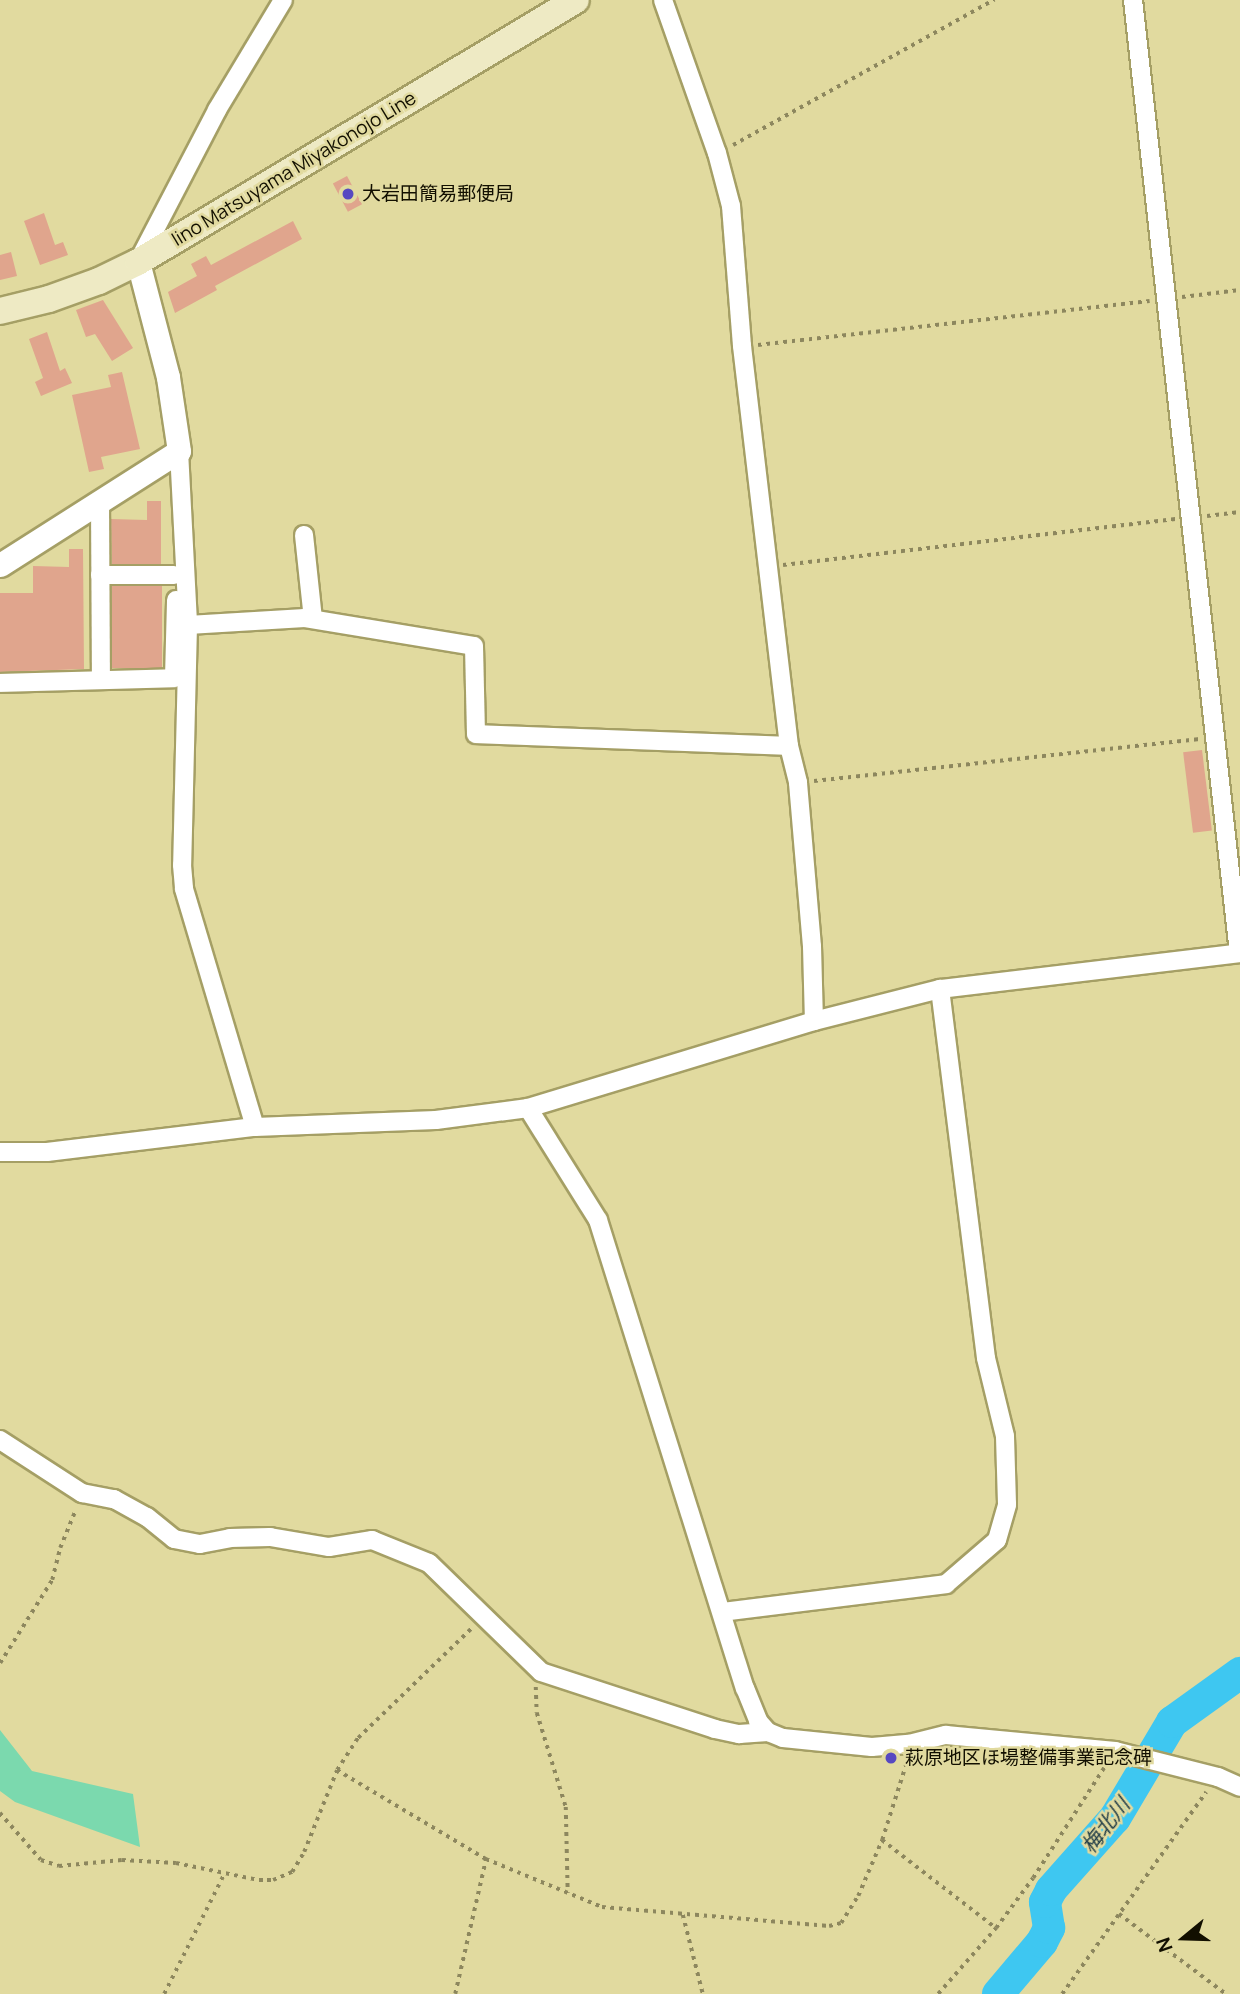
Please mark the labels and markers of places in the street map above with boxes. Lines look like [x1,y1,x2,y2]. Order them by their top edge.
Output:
place label: 大岩田簡易郵便局 [362,183,514,205]
marker: 大岩田簡易郵便局 [340,186,356,202]
place label: 萩原地区ほ場整備事業記念碑 [905,1747,1152,1769]
marker: 萩原地区ほ場整備事業記念碑 [883,1750,899,1766]

